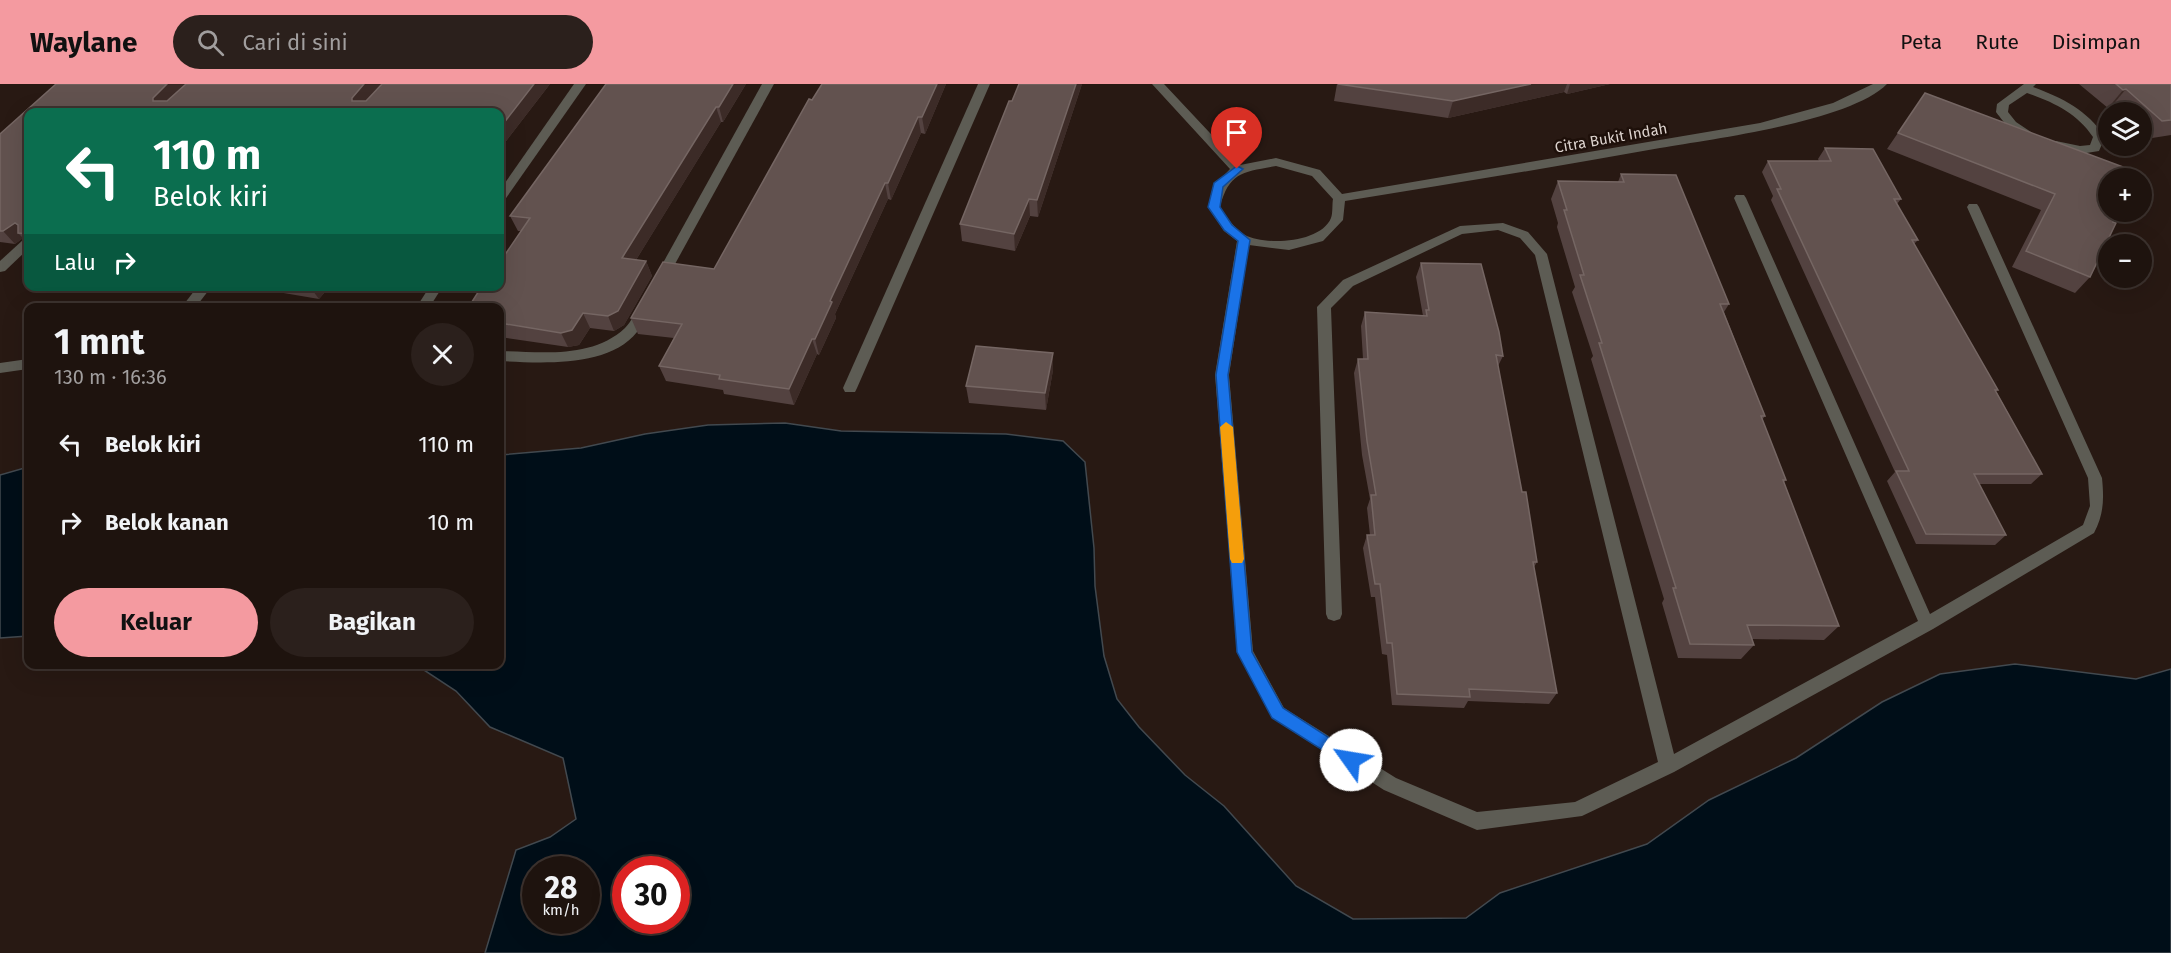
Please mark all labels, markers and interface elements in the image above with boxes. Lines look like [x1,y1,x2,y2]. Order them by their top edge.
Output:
search box [173,15,593,69]
text: Waylane [30,26,137,59]
icon: search [194,26,227,59]
text: Cari di sini [242,29,348,56]
text: Peta [1900,29,1942,55]
text: Rute [1975,29,2019,55]
text: Disimpan [2052,29,2141,55]
map controls [2098,102,2152,288]
button: layers [2098,102,2152,156]
pin [1211,107,1262,169]
icon: arrive [1220,116,1253,149]
street label: Citra Bukit Indah [1553,119,1669,157]
text: 110 m [153,130,261,180]
icon: left [54,132,132,210]
button: + [2098,168,2152,222]
text: Belok kiri [153,181,268,213]
button: − [2098,234,2152,288]
icon: right [108,246,141,279]
text: Lalu [54,249,96,276]
text: 1 mnt [54,320,144,364]
button: close [411,323,474,386]
text: 130 m · 16:36 [54,365,167,389]
icon: left [54,428,87,461]
text: Belok kiri [105,431,201,458]
text: 110 m [418,431,474,458]
icon: right [54,506,87,539]
text: Belok kanan [105,509,229,536]
text: 10 m [428,509,474,536]
button: Keluar [54,588,258,657]
button: Bagikan [270,588,474,657]
position arrow [1319,728,1383,792]
speed limit sign: 30 [612,856,690,934]
text: 28 [545,870,577,906]
text: km/h [542,901,580,919]

